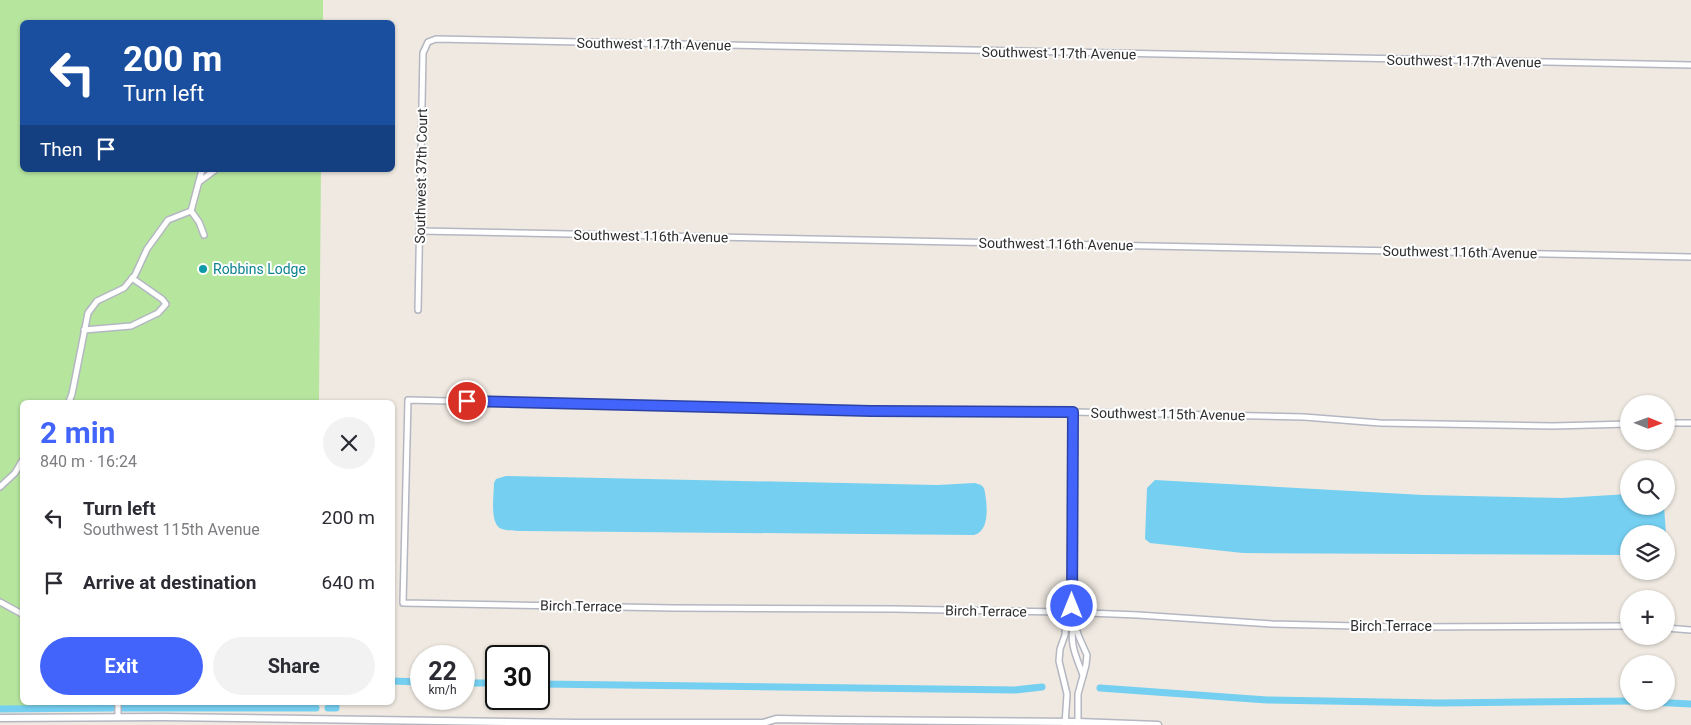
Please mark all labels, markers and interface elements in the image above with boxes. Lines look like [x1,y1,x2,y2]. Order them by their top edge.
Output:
street label: Southwest 117th Avenue [577,35,731,53]
text: 200 m [123,39,222,80]
icon: left [40,40,105,105]
street label: Southwest 117th Avenue [982,44,1136,62]
street label: Southwest 117th Avenue [1387,52,1541,70]
text: Turn left [123,81,204,106]
street label: Southwest 37th Court [412,108,430,244]
icon: arrive [92,135,120,163]
text: Then [40,138,82,161]
street label: Southwest 116th Avenue [574,227,728,245]
street label: Southwest 116th Avenue [979,235,1133,253]
street label: Southwest 116th Avenue [1383,243,1537,261]
place label: Robbins Lodge [213,261,306,277]
marker: Robbins Lodge [197,263,209,275]
pin [446,380,488,422]
icon: arrive [453,387,481,415]
north arrow [1620,395,1675,450]
map controls [1620,395,1675,710]
street label: Southwest 115th Avenue [1091,405,1245,423]
text: 2 min [40,415,115,450]
button: close [323,417,375,469]
text: 840 m · 16:24 [40,452,137,471]
button: search [1620,460,1675,515]
text: Turn left [83,497,156,520]
icon: left [40,504,68,532]
text: 200 m [322,506,375,529]
text: Southwest 115th Avenue [83,520,260,539]
button: layers [1620,525,1675,580]
icon: arrive [40,569,68,597]
text: Arrive at destination [83,571,256,594]
text: 640 m [322,571,375,594]
position arrow [1045,579,1097,631]
button: + [1620,590,1675,645]
street label: Birch Terrace [540,597,622,615]
street label: Birch Terrace [945,602,1027,620]
street label: Birch Terrace [1350,618,1432,634]
button: Exit [40,637,203,695]
button: Share [213,637,375,695]
speed limit sign: 30 [485,645,550,710]
button: − [1620,655,1675,710]
text: 22 [428,657,457,686]
text: km/h [428,683,457,697]

